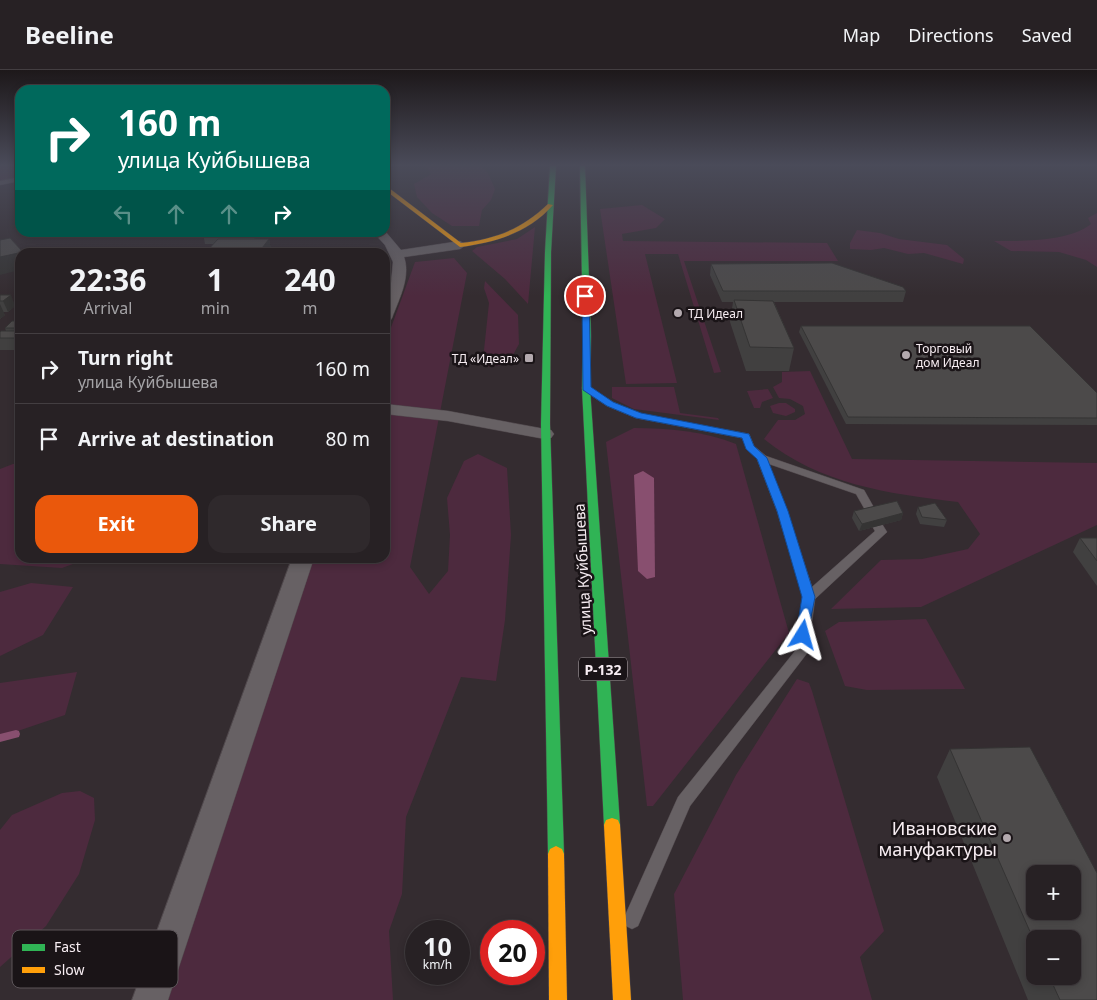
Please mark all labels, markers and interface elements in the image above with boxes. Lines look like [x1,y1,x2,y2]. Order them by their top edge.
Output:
text: Beeline [25,18,114,51]
text: Map [843,23,880,47]
text: Directions [908,23,994,47]
text: Saved [1022,23,1072,47]
text: 160 m [118,99,221,146]
icon: right [35,105,100,170]
text: улица Куйбышева [118,144,311,174]
icon: left [109,200,137,228]
icon: ahead [162,200,190,228]
icon: ahead [215,200,243,228]
icon: right [268,200,296,228]
text: 22:36 [69,259,146,300]
text: 1 [207,259,224,300]
text: 240 [284,259,336,300]
pin [564,275,606,317]
icon: arrive [571,282,599,310]
text: Arrival [83,297,132,319]
text: min [201,297,230,319]
text: m [302,297,317,319]
place label: ТД Идеал [688,305,743,322]
marker: ТД Идеал [672,307,684,319]
place label: Торговый дом Идеал [916,340,979,371]
text: Turn right [78,345,173,371]
marker: Торговый дом Идеал [900,349,912,361]
place label: ТД «Идеал» [452,350,519,367]
marker: ТД «Идеал» [523,352,535,364]
icon: right [35,355,63,383]
text: 160 m [315,356,370,382]
text: улица Куйбышева [78,371,218,393]
icon: arrive [35,425,63,453]
text: Arrive at destination [78,426,274,452]
text: 80 m [326,426,370,452]
button: Exit [35,495,198,553]
button: Share [208,495,370,553]
street label: улица Куйбышева [569,503,595,635]
position arrow [776,608,828,660]
road number: Р-132 [579,658,627,680]
place label: Ивановские мануфактуры [879,816,997,861]
marker: Ивановские мануфактуры [1001,832,1013,844]
map controls [1026,865,1081,985]
button: + [1026,865,1081,920]
speed limit sign: 20 [480,920,545,985]
text: 10 [423,929,452,963]
legend [12,930,178,988]
button: − [1026,930,1081,985]
text: Fast [54,937,81,956]
text: km/h [423,956,452,973]
text: Slow [54,960,85,979]

